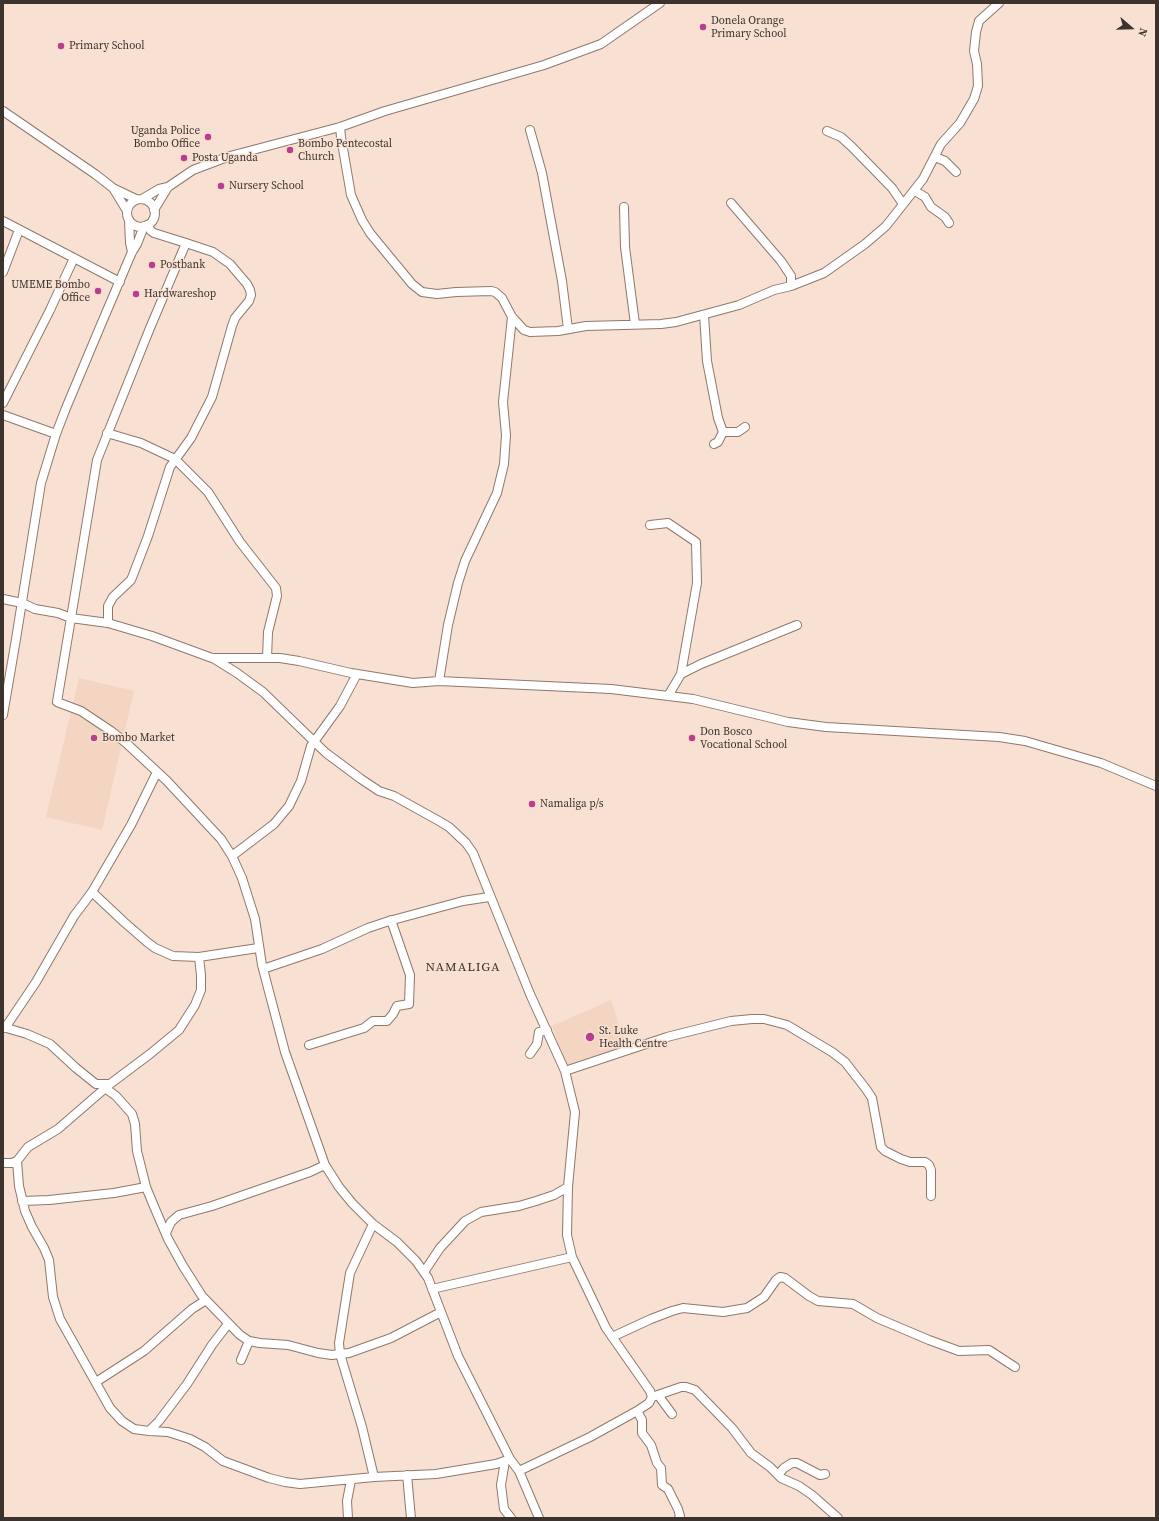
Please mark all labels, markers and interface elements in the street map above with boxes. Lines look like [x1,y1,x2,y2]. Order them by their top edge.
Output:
north arrow [1111,8,1151,48]
place label: Donela Orange Primary School [711,14,786,40]
marker: Donela Orange Primary School [698,22,708,32]
text: N [1134,26,1151,39]
place label: Primary School [69,39,144,53]
marker: Primary School [56,41,66,51]
place label: Uganda Police Bombo Office [131,124,200,150]
marker: Uganda Police Bombo Office [203,132,213,142]
place label: Bombo Pentecostal Church [298,137,392,163]
marker: Bombo Pentecostal Church [285,145,295,155]
place label: Posta Uganda [192,151,258,165]
marker: Posta Uganda [179,153,189,163]
place label: Nursery School [229,179,304,193]
marker: Nursery School [216,181,226,191]
place label: Postbank [160,258,205,272]
marker: Postbank [147,260,157,270]
place label: UMEME Bombo Office [11,278,90,304]
marker: UMEME Bombo Office [93,286,103,296]
place label: Hardwareshop [144,287,216,301]
marker: Hardwareshop [131,289,141,299]
place label: Don Bosco Vocational School [700,725,787,751]
place label: Bombo Market [102,731,175,745]
marker: Bombo Market [89,733,99,743]
marker: Don Bosco Vocational School [687,733,697,743]
place label: Namaliga p/s [540,797,604,811]
marker: Namaliga p/s [527,799,537,809]
district label: NAMALIGA [425,960,501,976]
place label: St. Luke Health Centre [599,1024,667,1050]
marker: St. Luke Health Centre [584,1031,596,1043]

